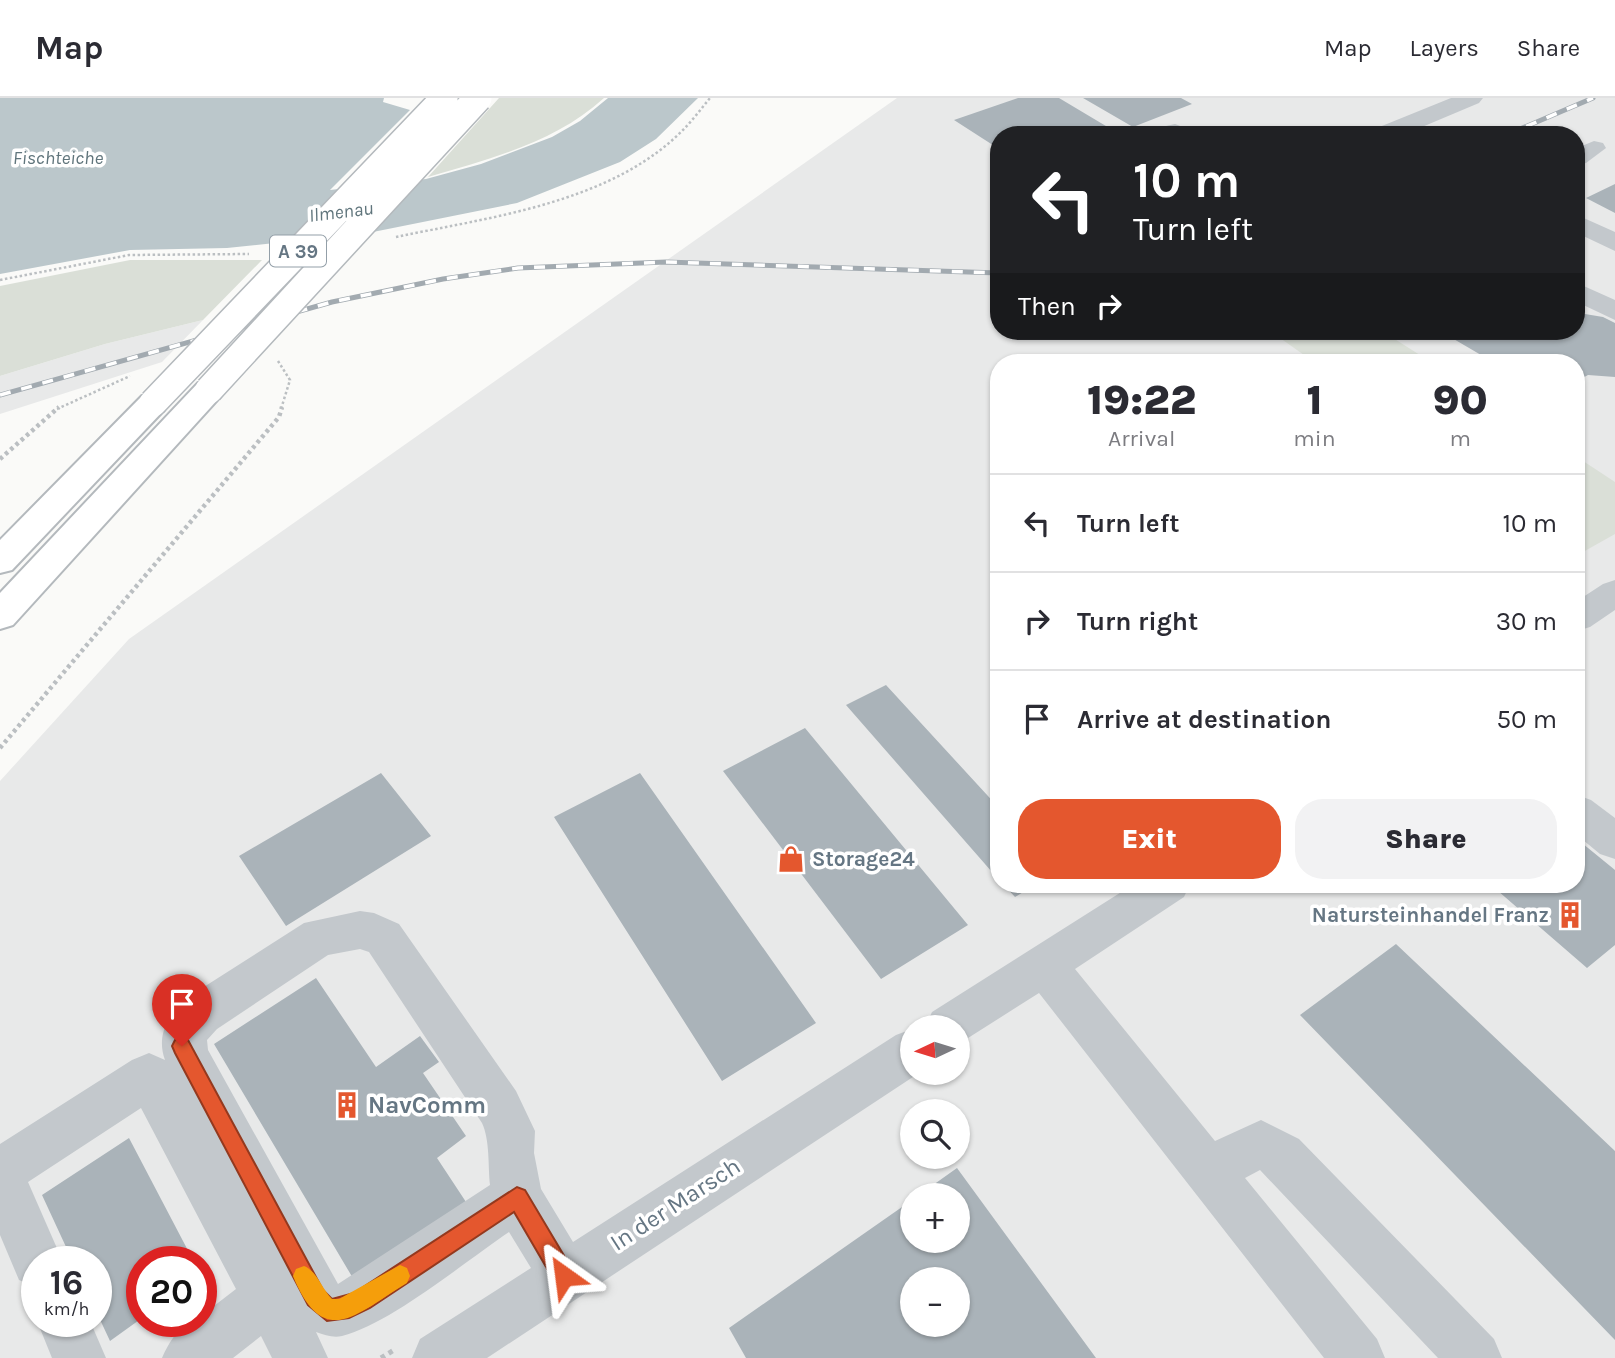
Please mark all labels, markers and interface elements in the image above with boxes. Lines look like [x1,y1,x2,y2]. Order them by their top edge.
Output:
text: Map [35,29,103,67]
text: Map [1324,34,1372,62]
text: Layers [1410,34,1479,62]
text: Share [1517,34,1580,62]
water label: Fischteiche [13,147,103,169]
text: 10 m [1133,152,1240,209]
icon: left [1018,154,1109,245]
water label: Ilmenau [308,197,375,227]
text: Turn left [1133,211,1253,248]
road number: A 39 [270,236,326,266]
icon: right [1090,287,1128,325]
text: Then [1018,291,1076,322]
text: 19:22 [1087,375,1196,425]
text: 1 [1306,375,1323,425]
text: 90 [1433,375,1488,425]
text: Arrival [1108,425,1175,452]
text: min [1293,425,1336,452]
text: m [1450,425,1471,452]
icon: left [1018,504,1056,542]
text: Turn left [1077,508,1179,539]
text: 10 m [1502,508,1557,539]
icon: right [1018,602,1056,640]
text: Turn right [1077,606,1198,637]
text: 30 m [1496,606,1557,637]
icon: arrive [1018,700,1056,738]
text: Arrive at destination [1077,704,1331,735]
text: 50 m [1496,704,1557,735]
button: Exit [1018,799,1281,879]
button: Share [1295,799,1557,879]
shop icon: Storage24 [776,844,806,874]
place label: Storage24 [812,847,915,871]
building icon: Natursteinhandel Franz [1555,900,1585,930]
place label: Natursteinhandel Franz [1312,903,1549,927]
pin [152,974,212,1046]
icon: arrive [163,985,201,1023]
north arrow [900,1015,970,1085]
map controls [900,1015,970,1337]
building icon: NavComm [332,1090,362,1120]
place label: NavComm [368,1091,486,1119]
button: search [900,1099,970,1169]
street label: In der Marsch [605,1152,745,1256]
button: + [900,1183,970,1253]
position arrow [527,1239,601,1313]
speed limit sign: 20 [126,1246,217,1337]
text: 16 [50,1262,83,1303]
button: − [900,1267,970,1337]
text: km/h [44,1298,89,1320]

